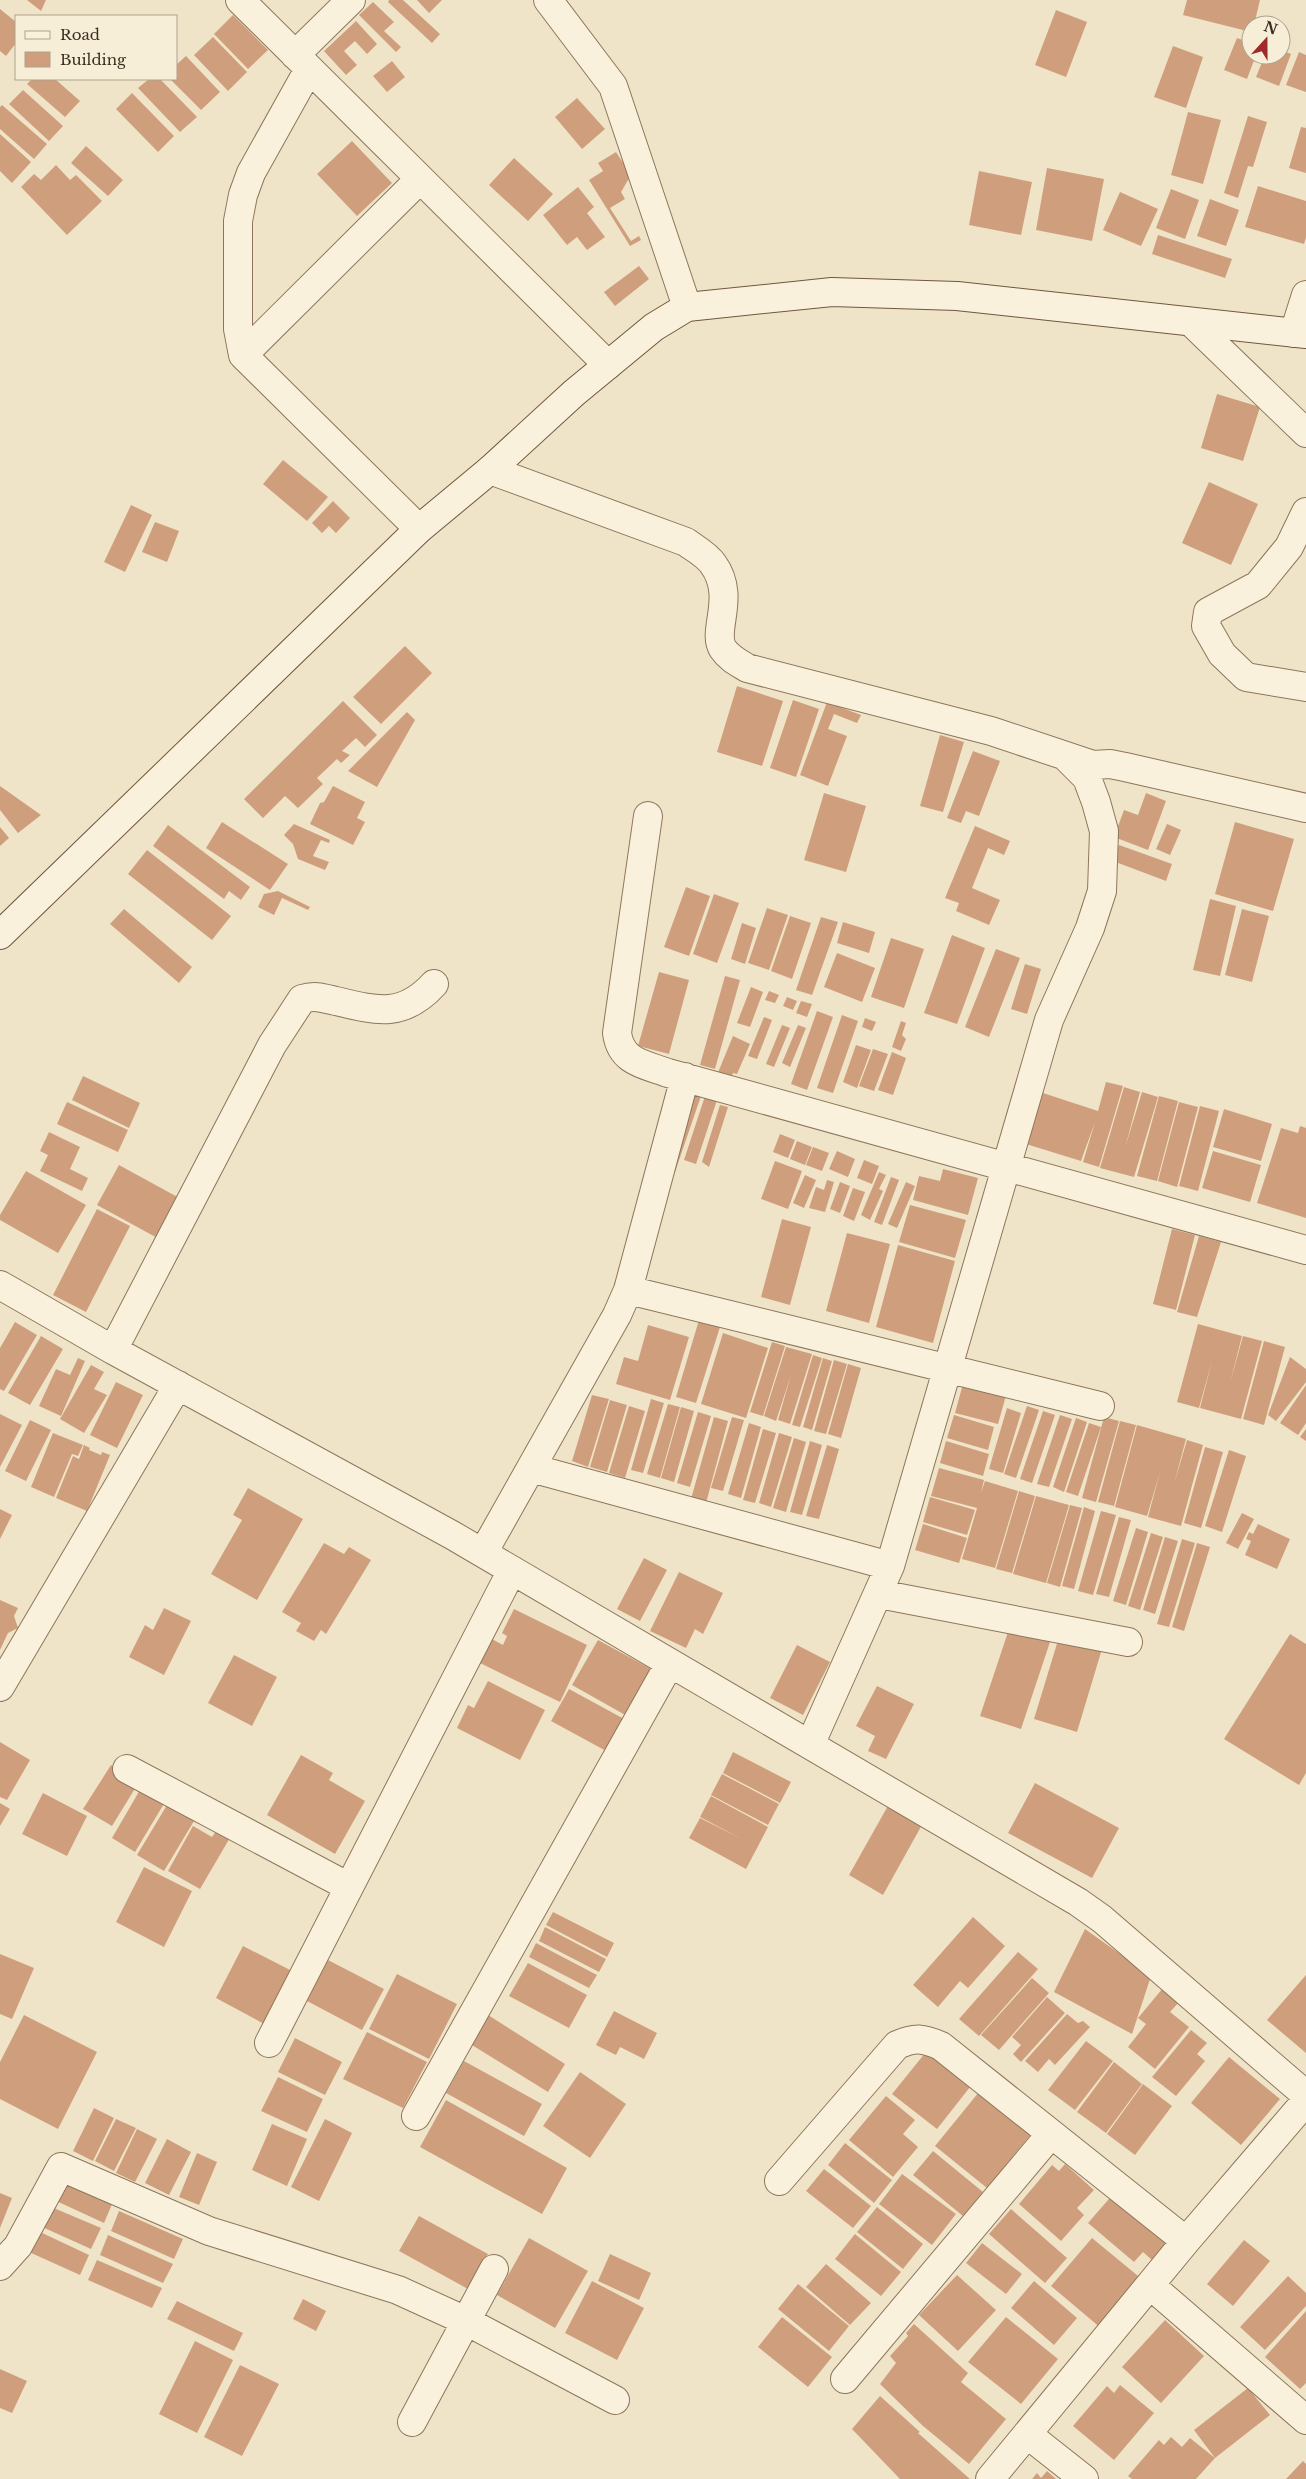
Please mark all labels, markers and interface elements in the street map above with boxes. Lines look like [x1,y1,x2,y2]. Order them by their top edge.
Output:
legend [15,15,178,80]
north arrow [1241,15,1291,65]
text: N [1261,17,1280,39]
text: Road [60,25,100,44]
text: Building [60,50,127,69]

